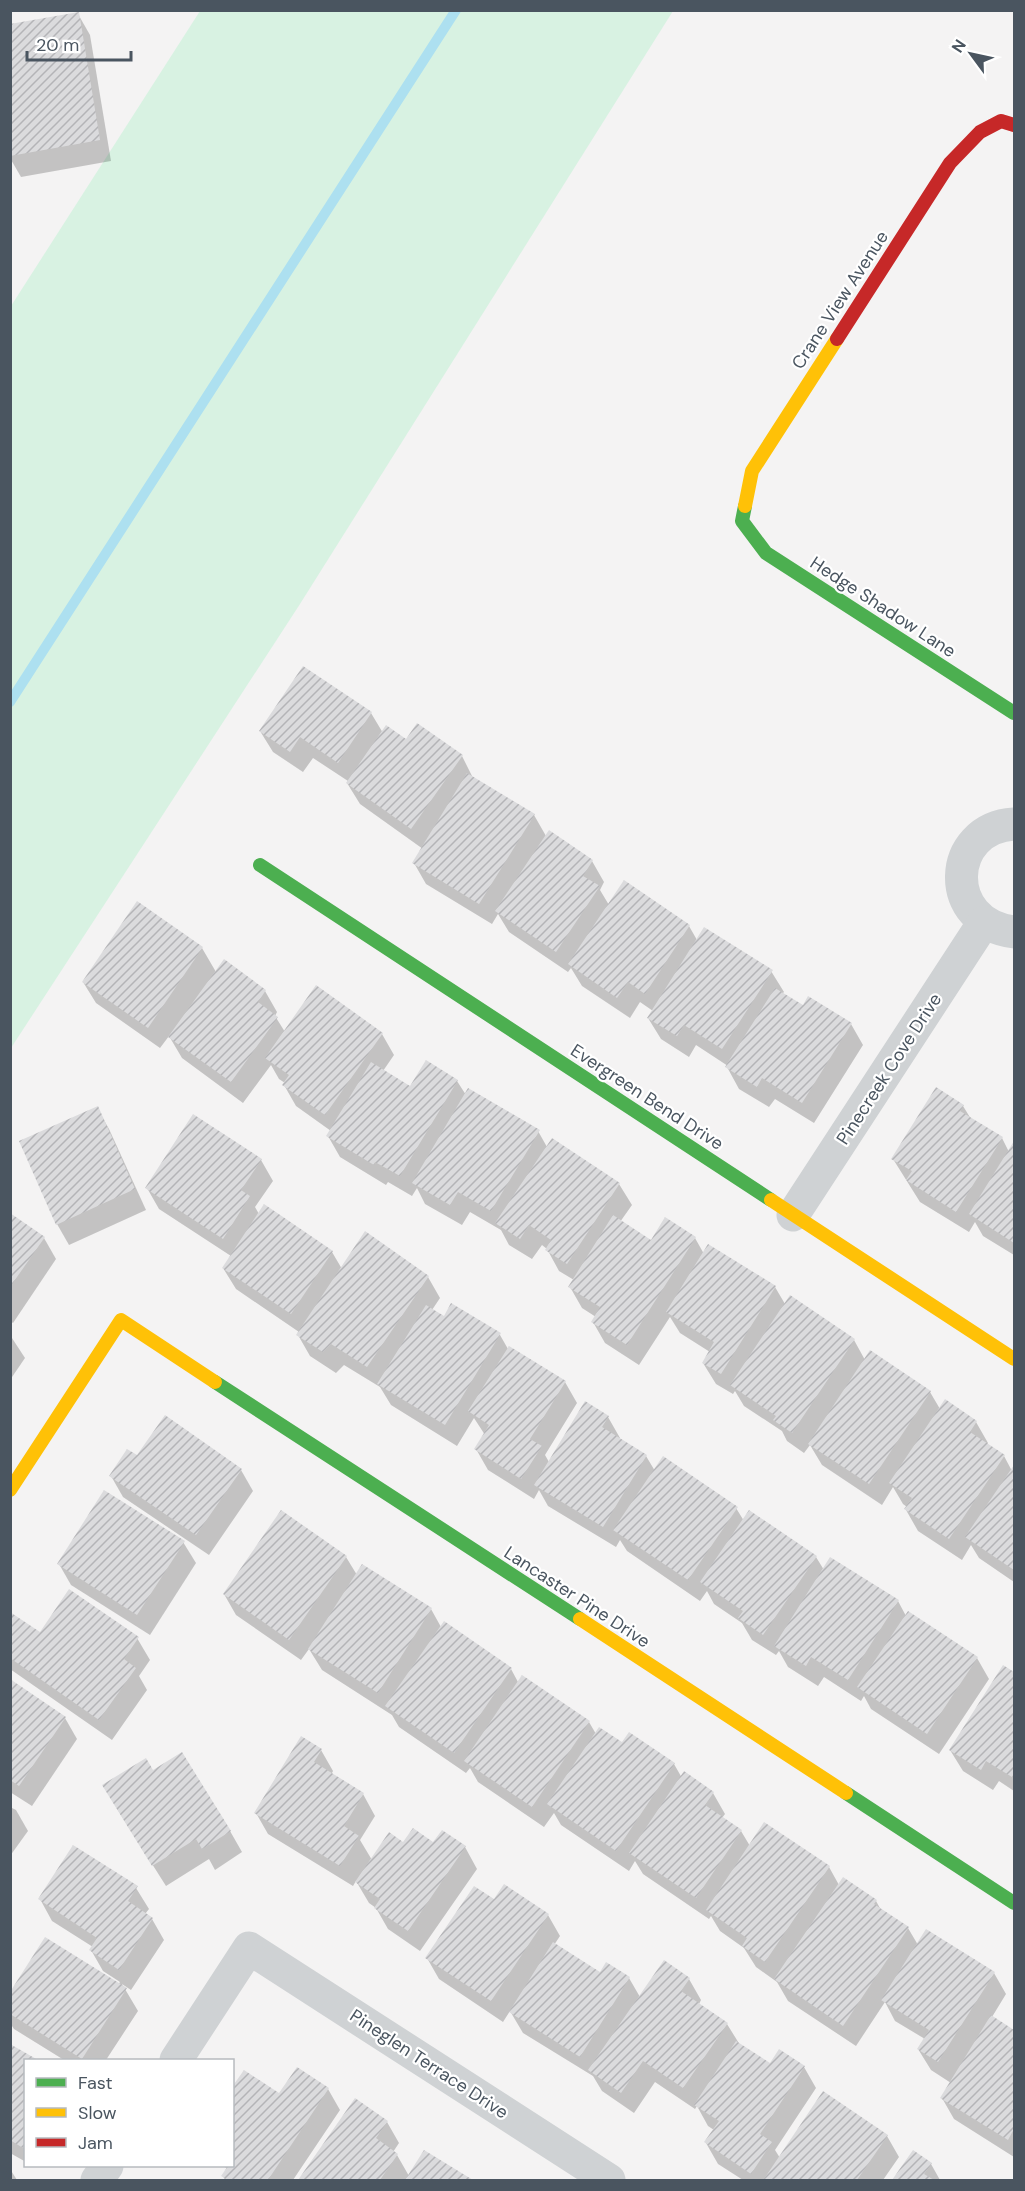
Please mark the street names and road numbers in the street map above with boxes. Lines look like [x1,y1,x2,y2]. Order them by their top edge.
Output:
street label: Crane View Avenue [786,226,894,374]
street label: Hedge Shadow Lane [806,551,960,663]
street label: Pinecreek Cove Drive [831,989,947,1149]
street label: Evergreen Bend Drive [566,1038,728,1156]
street label: Lancaster Pine Drive [499,1541,655,1653]
street label: Pineglen Terrace Drive [345,2004,513,2124]

